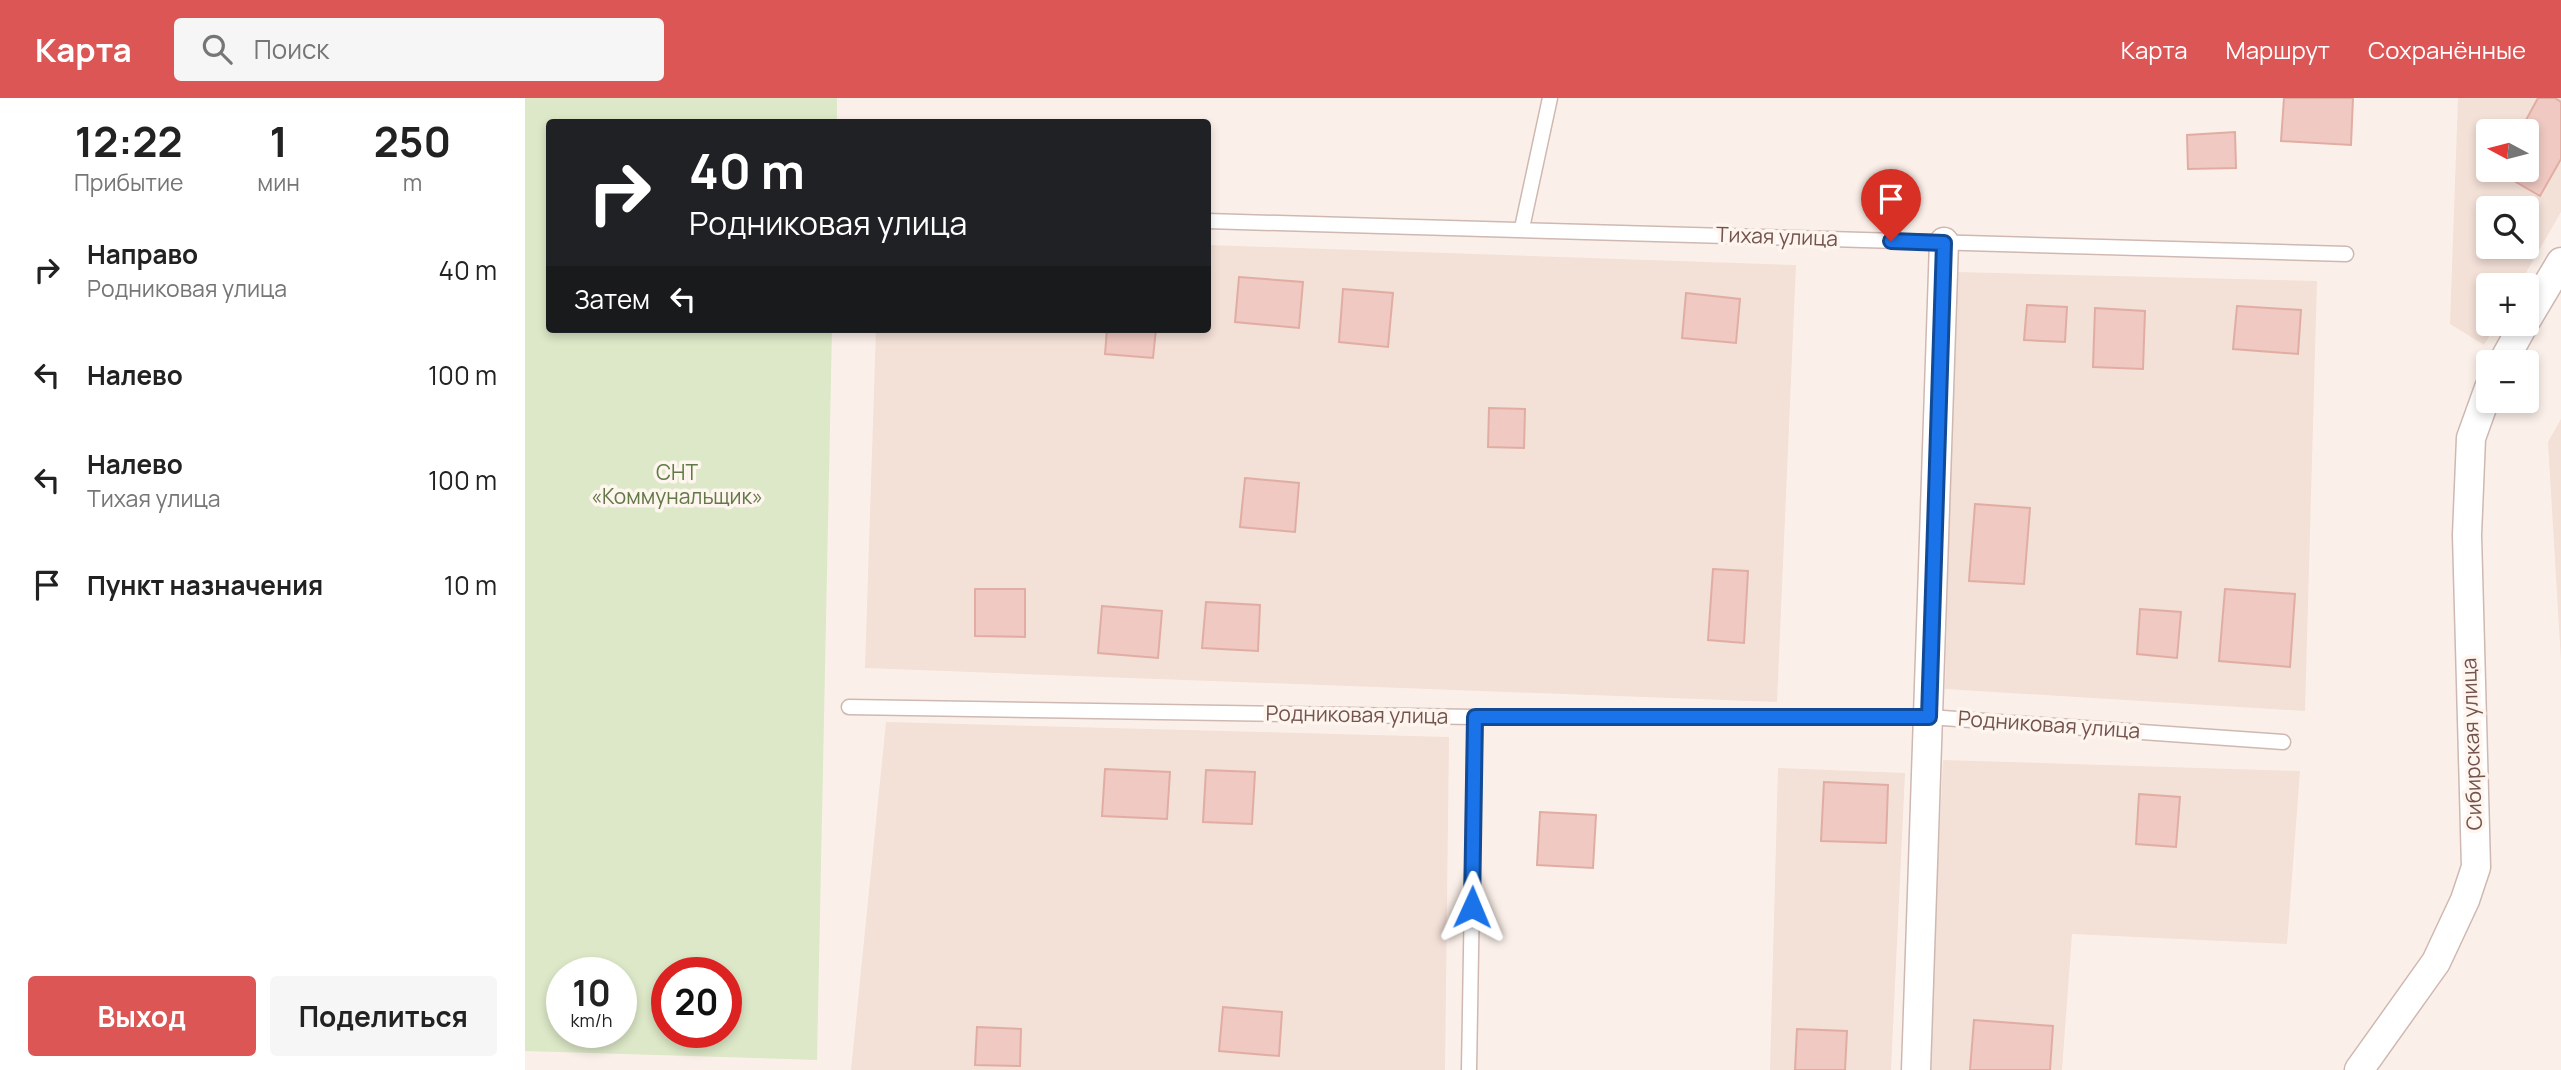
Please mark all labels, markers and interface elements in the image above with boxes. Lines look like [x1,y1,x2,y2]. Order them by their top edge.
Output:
search box [174,18,664,81]
text: Карта [35,27,132,72]
icon: search [198,30,236,68]
text: Поиск [254,31,329,67]
text: Карта [2121,33,2188,66]
text: Маршрут [2226,33,2330,66]
text: Сохранённые [2368,33,2526,66]
text: 12:22 [75,112,183,170]
text: 1 [269,112,288,170]
text: 250 [374,112,451,170]
north arrow [2476,119,2539,182]
map controls [2476,119,2539,413]
text: 40 m [689,137,805,204]
icon: right [574,147,665,238]
text: Прибытие [74,166,183,198]
text: мин [257,166,300,198]
text: m [403,166,422,198]
pin [1861,169,1921,241]
icon: arrive [1872,180,1910,218]
button: search [2476,196,2539,259]
text: Родниковая улица [689,201,967,245]
street label: Тихая улица [1716,220,1838,252]
text: Направо [87,236,198,272]
icon: right [28,251,66,289]
text: 40 m [439,252,497,288]
text: Родниковая улица [87,272,287,304]
button: + [2476,273,2539,336]
icon: left [664,280,702,318]
text: Затем [574,281,650,317]
button: − [2476,350,2539,413]
icon: left [28,356,66,394]
text: Налево [87,357,183,393]
text: 100 m [428,357,497,393]
text: Налево [87,446,183,482]
park label: СНТ «Коммунальщик» [591,458,763,510]
icon: left [28,461,66,499]
text: 100 m [428,462,497,498]
text: Тихая улица [87,482,221,514]
icon: arrive [28,566,66,604]
text: Пункт назначения [87,567,323,603]
text: 10 m [444,567,497,603]
street label: Сибирская улица [2454,657,2488,831]
street label: Родниковая улица [1265,698,1449,730]
street label: Родниковая улица [1957,704,2141,744]
position arrow [1435,870,1509,944]
speed limit sign: 20 [651,957,742,1048]
text: 10 [572,969,611,1017]
button: Выход [28,976,256,1056]
button: Поделиться [270,976,497,1056]
text: km/h [571,1008,612,1032]

